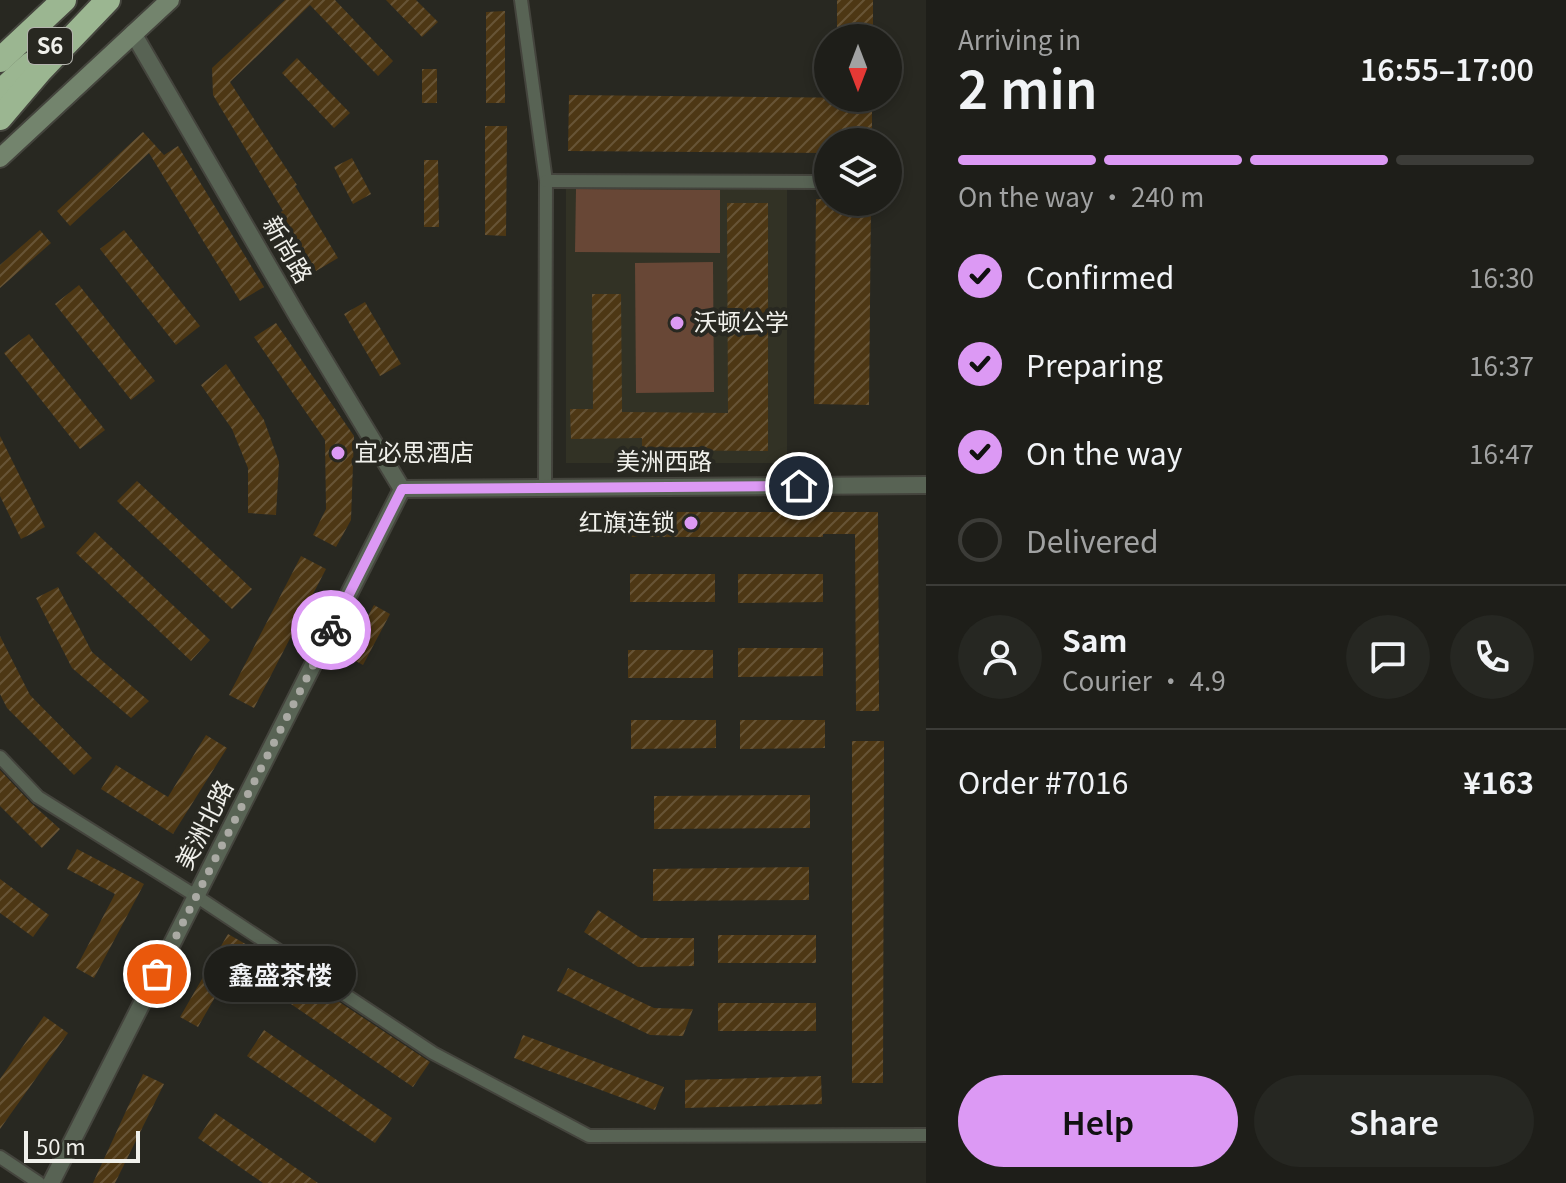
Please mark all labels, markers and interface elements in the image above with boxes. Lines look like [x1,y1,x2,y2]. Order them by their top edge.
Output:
text: Arriving in [958,20,1081,57]
north arrow [814,24,902,112]
map controls [814,24,902,216]
road number: S6 [28,28,72,64]
text: 16:55–17:00 [1360,46,1534,90]
text: 2 min [958,49,1098,124]
button: layers [814,128,902,216]
text: On the way · 240 m [958,177,1204,214]
street label: 新尚路 [256,209,322,289]
icon: check [958,254,1002,298]
text: Confirmed [1026,254,1174,298]
text: 16:30 [1469,258,1534,295]
place label: 沃顿公学 [693,303,789,338]
marker: 沃顿公学 [668,314,686,332]
icon: check [958,342,1002,386]
text: Preparing [1026,342,1163,386]
text: 16:37 [1469,346,1534,383]
icon: check [958,430,1002,474]
text: On the way [1026,430,1182,474]
place label: 宜必思酒店 [354,433,474,468]
text: 16:47 [1469,434,1534,471]
street label: 美洲西路 [616,442,712,477]
marker: 宜必思酒店 [329,444,347,462]
pin [765,452,833,520]
icon: home [777,464,821,508]
place label: 红旗连锁 [579,503,675,538]
marker: 红旗连锁 [682,514,700,532]
text: Delivered [1026,518,1159,562]
courier [291,590,371,670]
icon: bike [309,608,353,652]
button: person [958,615,1042,699]
button: chat [1346,615,1430,699]
button: phone [1450,615,1534,699]
text: Sam [1062,617,1127,661]
text: Courier · 4.9 [1062,661,1226,698]
text: Order #7016 [958,759,1128,803]
text: ¥163 [1463,759,1534,803]
street label: 美洲北路 [165,773,240,875]
pin [123,940,191,1008]
callout: 鑫盛茶楼 [205,946,357,1002]
icon: bag [135,952,179,996]
text: 鑫盛茶楼 [228,955,332,992]
button: Help [958,1075,1238,1167]
button: Share [1254,1075,1534,1167]
scale bar [24,1127,140,1163]
text: 50 m [36,1129,86,1161]

